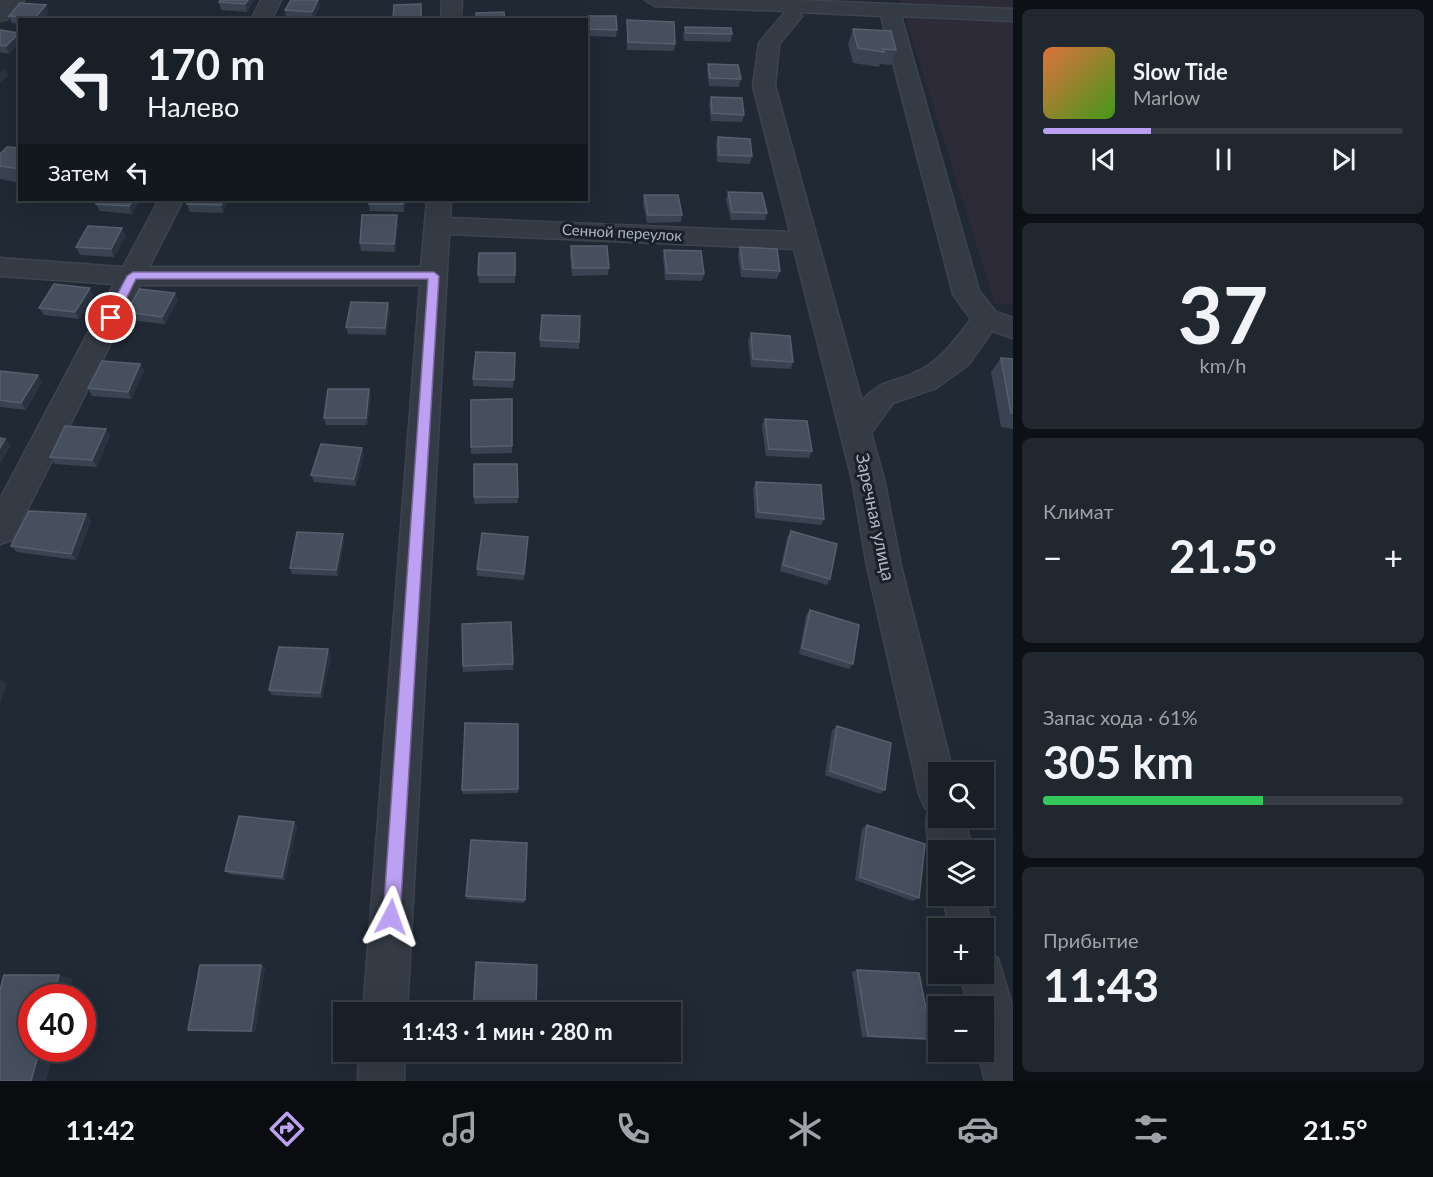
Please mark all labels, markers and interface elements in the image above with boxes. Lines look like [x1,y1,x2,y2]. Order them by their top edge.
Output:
text: 170 m [147,39,265,89]
icon: left [48,42,126,120]
text: Slow Tide [1133,58,1228,85]
text: Marlow [1133,85,1200,109]
text: Налево [147,90,239,123]
icon: previous [1087,143,1120,176]
icon: pause [1207,143,1240,176]
icon: next [1327,143,1360,176]
icon: left [121,156,154,189]
text: Затем [48,159,109,186]
street label: Сенной переулок [562,220,683,244]
text: 37 [1178,267,1268,361]
pin [85,292,136,343]
icon: arrive [94,301,127,334]
text: km/h [1200,353,1246,377]
street label: Заречная улица [852,451,900,583]
text: Климат [1043,499,1114,523]
text: 21.5° [1169,529,1277,583]
text: − [1043,537,1062,577]
text: + [1384,537,1403,577]
text: Запас хода · 61% [1043,705,1198,729]
text: 305 km [1043,735,1194,789]
map controls [928,762,994,1062]
button: search [928,762,994,828]
button: layers [928,840,994,906]
position arrow [359,885,423,949]
button: + [928,918,994,984]
text: Прибытие [1043,928,1139,952]
text: 11:43 [1043,958,1159,1012]
speed limit sign: 40 [18,984,96,1062]
button: − [928,996,994,1062]
text: 11:43 · 1 мин · 280 m [401,1018,613,1045]
icon: directions [266,1108,308,1150]
icon: music [439,1108,481,1150]
icon: phone [612,1108,654,1150]
icon: climate [784,1108,826,1150]
icon: car [957,1108,999,1150]
icon: filters [1130,1108,1172,1150]
text: 11:42 [65,1113,135,1146]
text: 21.5° [1303,1113,1368,1146]

